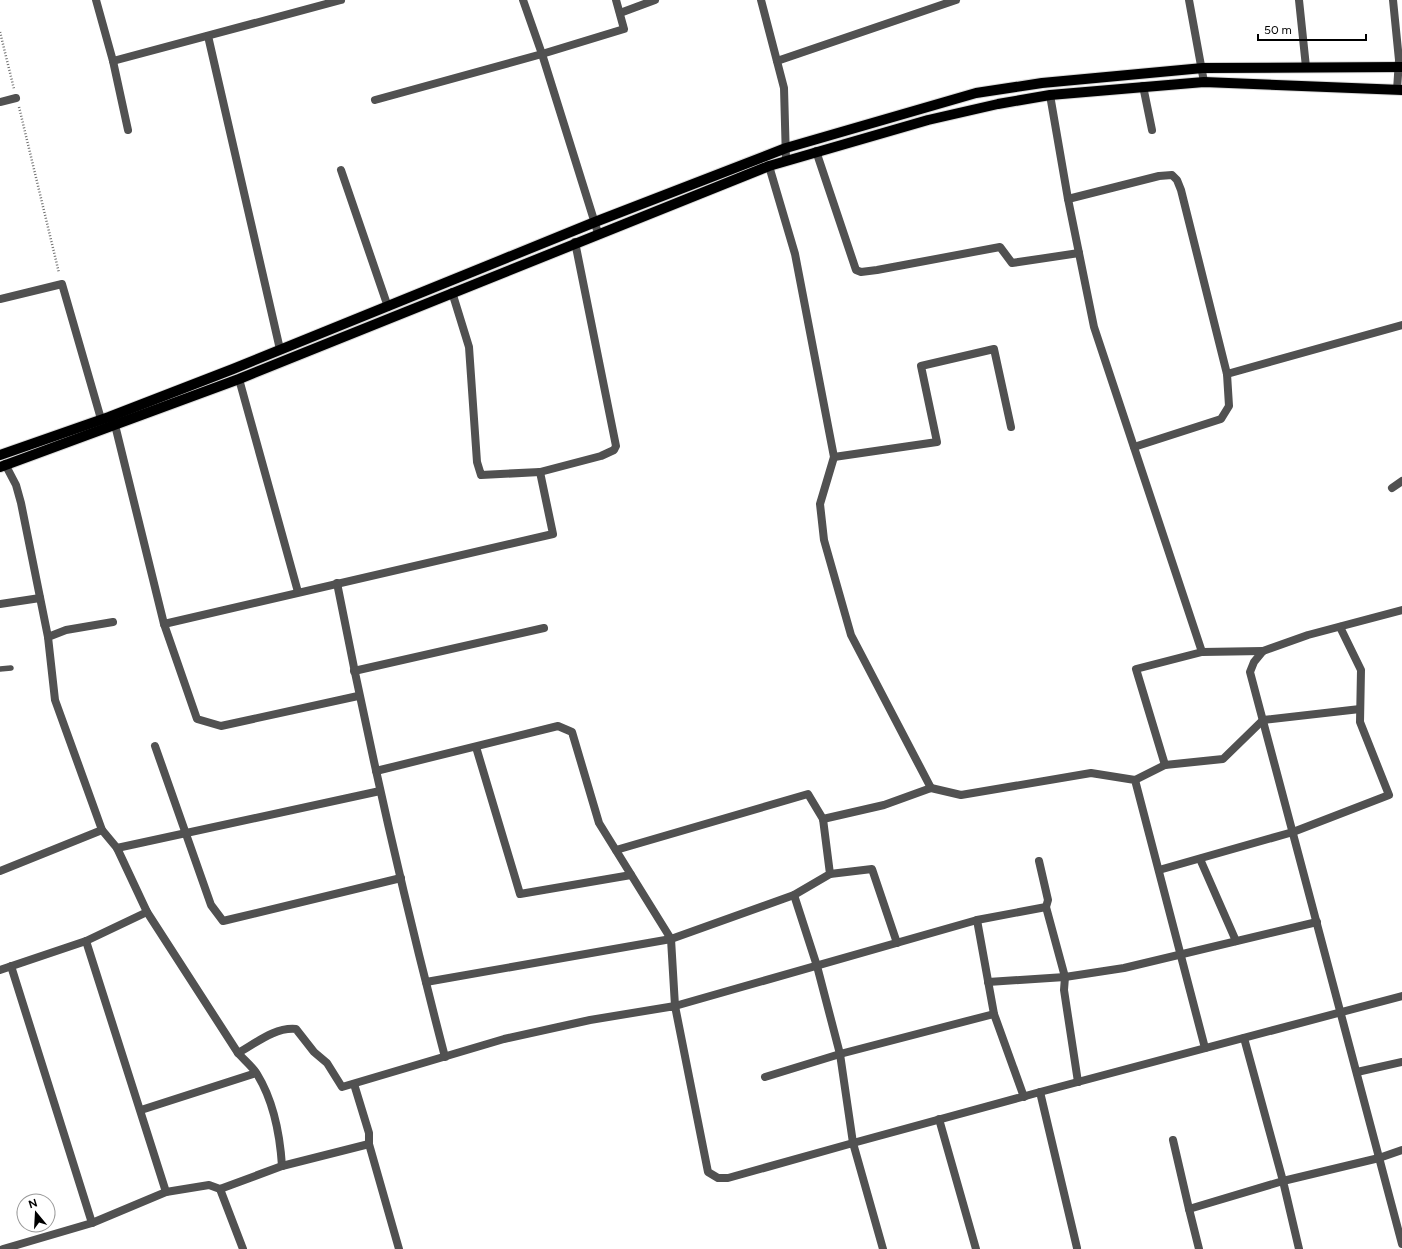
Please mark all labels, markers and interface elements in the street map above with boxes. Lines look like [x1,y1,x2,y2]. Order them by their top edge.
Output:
scale bar [1258,16,1366,42]
text: 50 m [1264,23,1292,37]
north arrow [16,1193,56,1233]
text: N [27,1196,39,1211]

